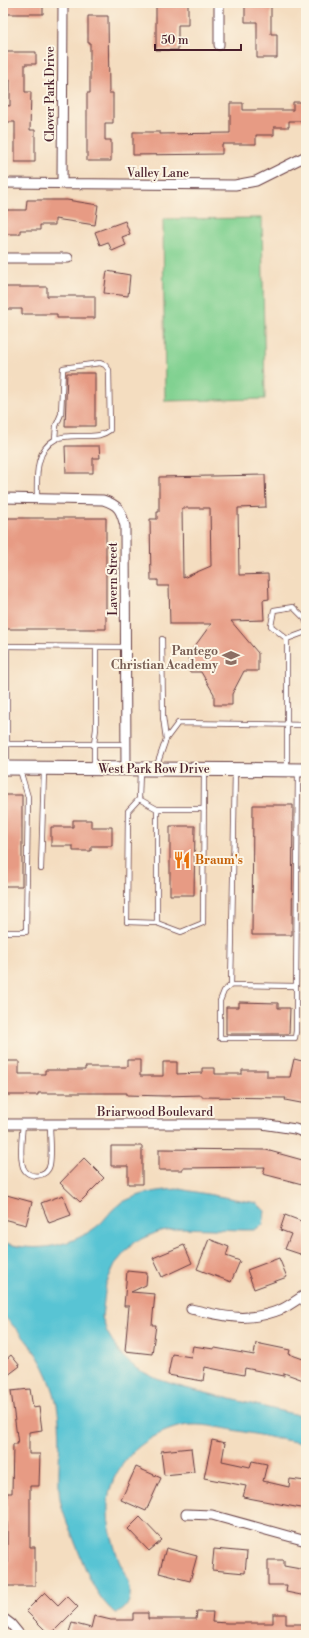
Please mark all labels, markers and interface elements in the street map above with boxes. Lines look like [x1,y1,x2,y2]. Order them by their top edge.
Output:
scale bar [155,26,241,52]
text: 50 m [161,33,189,48]
street label: Clover Park Drive [43,46,58,142]
street label: Valley Lane [126,166,189,181]
street label: Lavern Street [106,542,121,616]
place label: Pantego Christian Academy [111,644,219,673]
school or university icon: Pantego Christian Academy [221,648,241,668]
street label: West Park Row Drive [97,762,210,777]
restaurant icon: Braum's [172,850,192,870]
place label: Braum's [195,853,243,868]
street label: Briarwood Boulevard [96,1105,213,1120]

